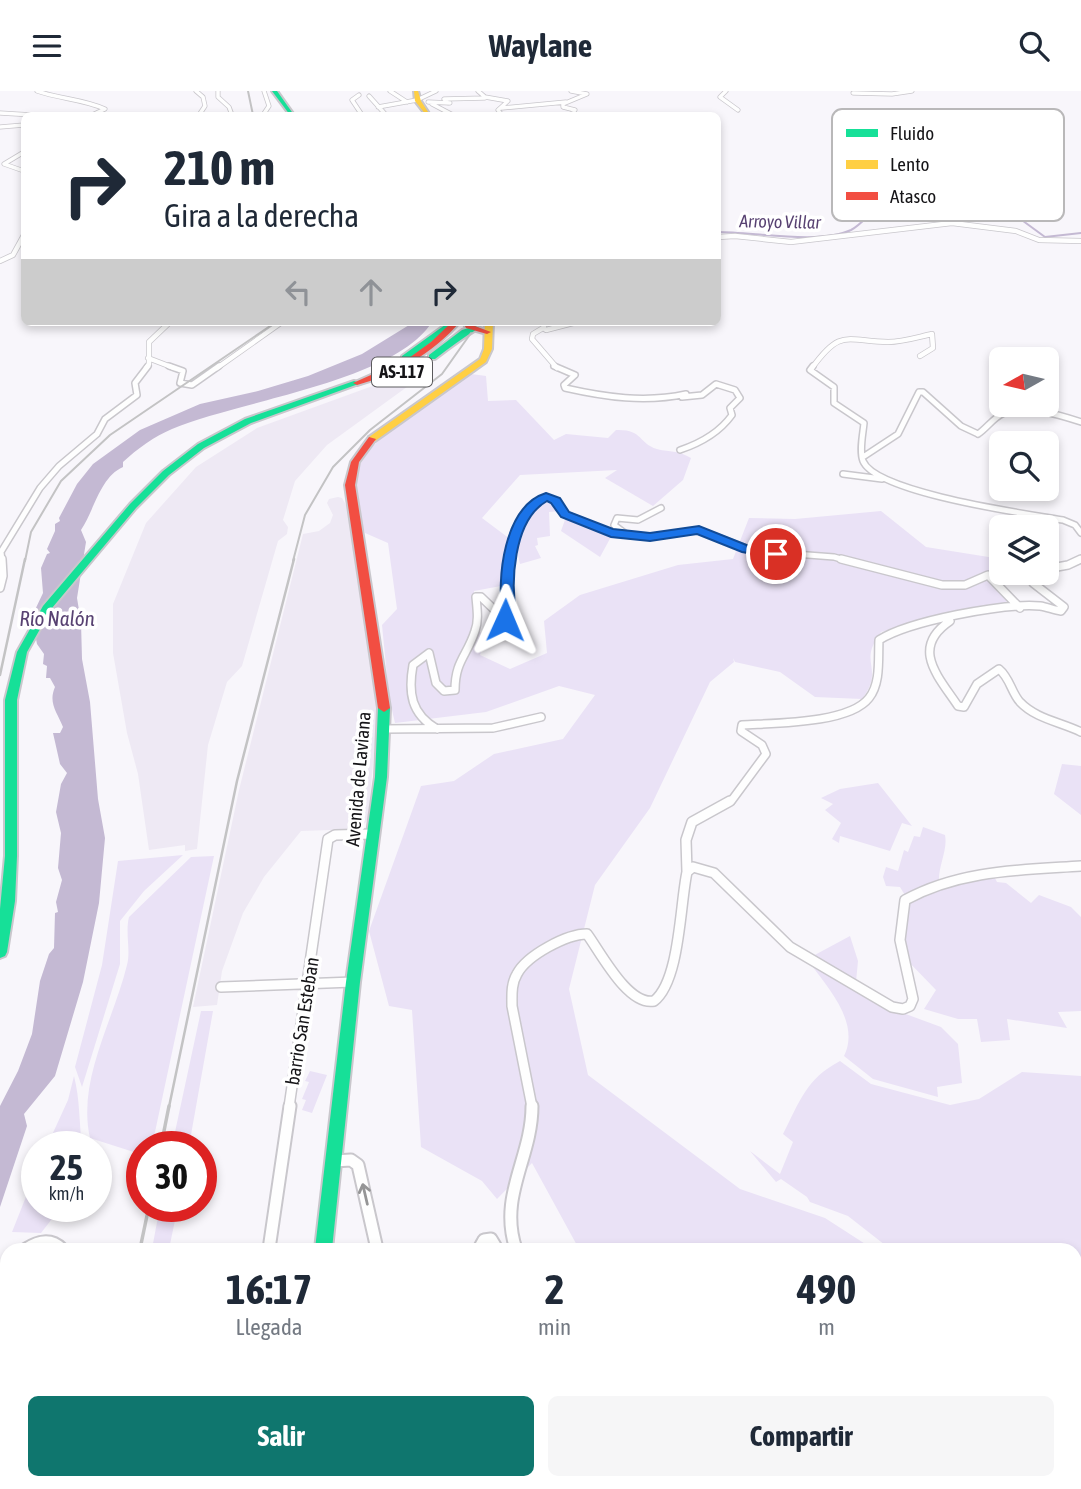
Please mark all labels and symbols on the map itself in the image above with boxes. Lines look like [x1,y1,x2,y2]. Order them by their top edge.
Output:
legend [832,109,1064,221]
text: Fluido [890,122,934,144]
text: Lento [890,153,929,175]
text: Atasco [890,185,936,207]
water label: Arroyo Villar [738,210,821,233]
north arrow [989,347,1059,417]
road number: AS-117 [372,358,432,387]
pin [746,524,806,584]
position arrow [468,583,542,657]
water label: Río Nalón [19,606,95,630]
street label: Avenida de Laviana [341,711,375,847]
street label: barrio San Esteban [281,955,323,1087]
speed limit sign: 30 [126,1131,217,1222]
one-way arrow [358,1183,371,1206]

